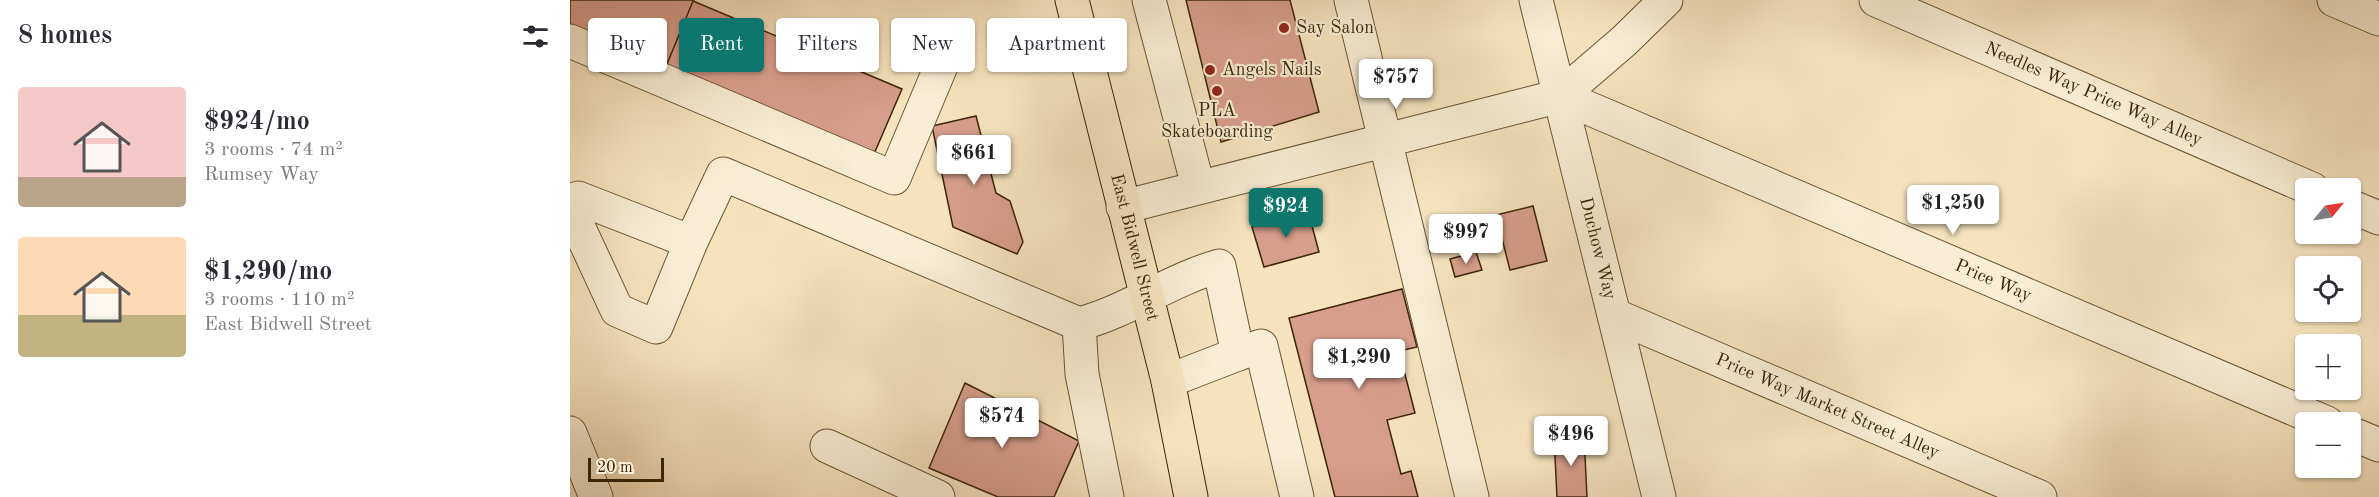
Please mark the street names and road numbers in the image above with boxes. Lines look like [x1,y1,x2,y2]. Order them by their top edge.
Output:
street label: Needles Way Price Way Alley [1982,39,2205,149]
street label: East Bidwell Street [1107,172,1161,323]
street label: Duchow Way [1576,195,1619,302]
street label: Price Way [1952,256,2035,305]
street label: Price Way Market Street Alley [1713,350,1942,462]

